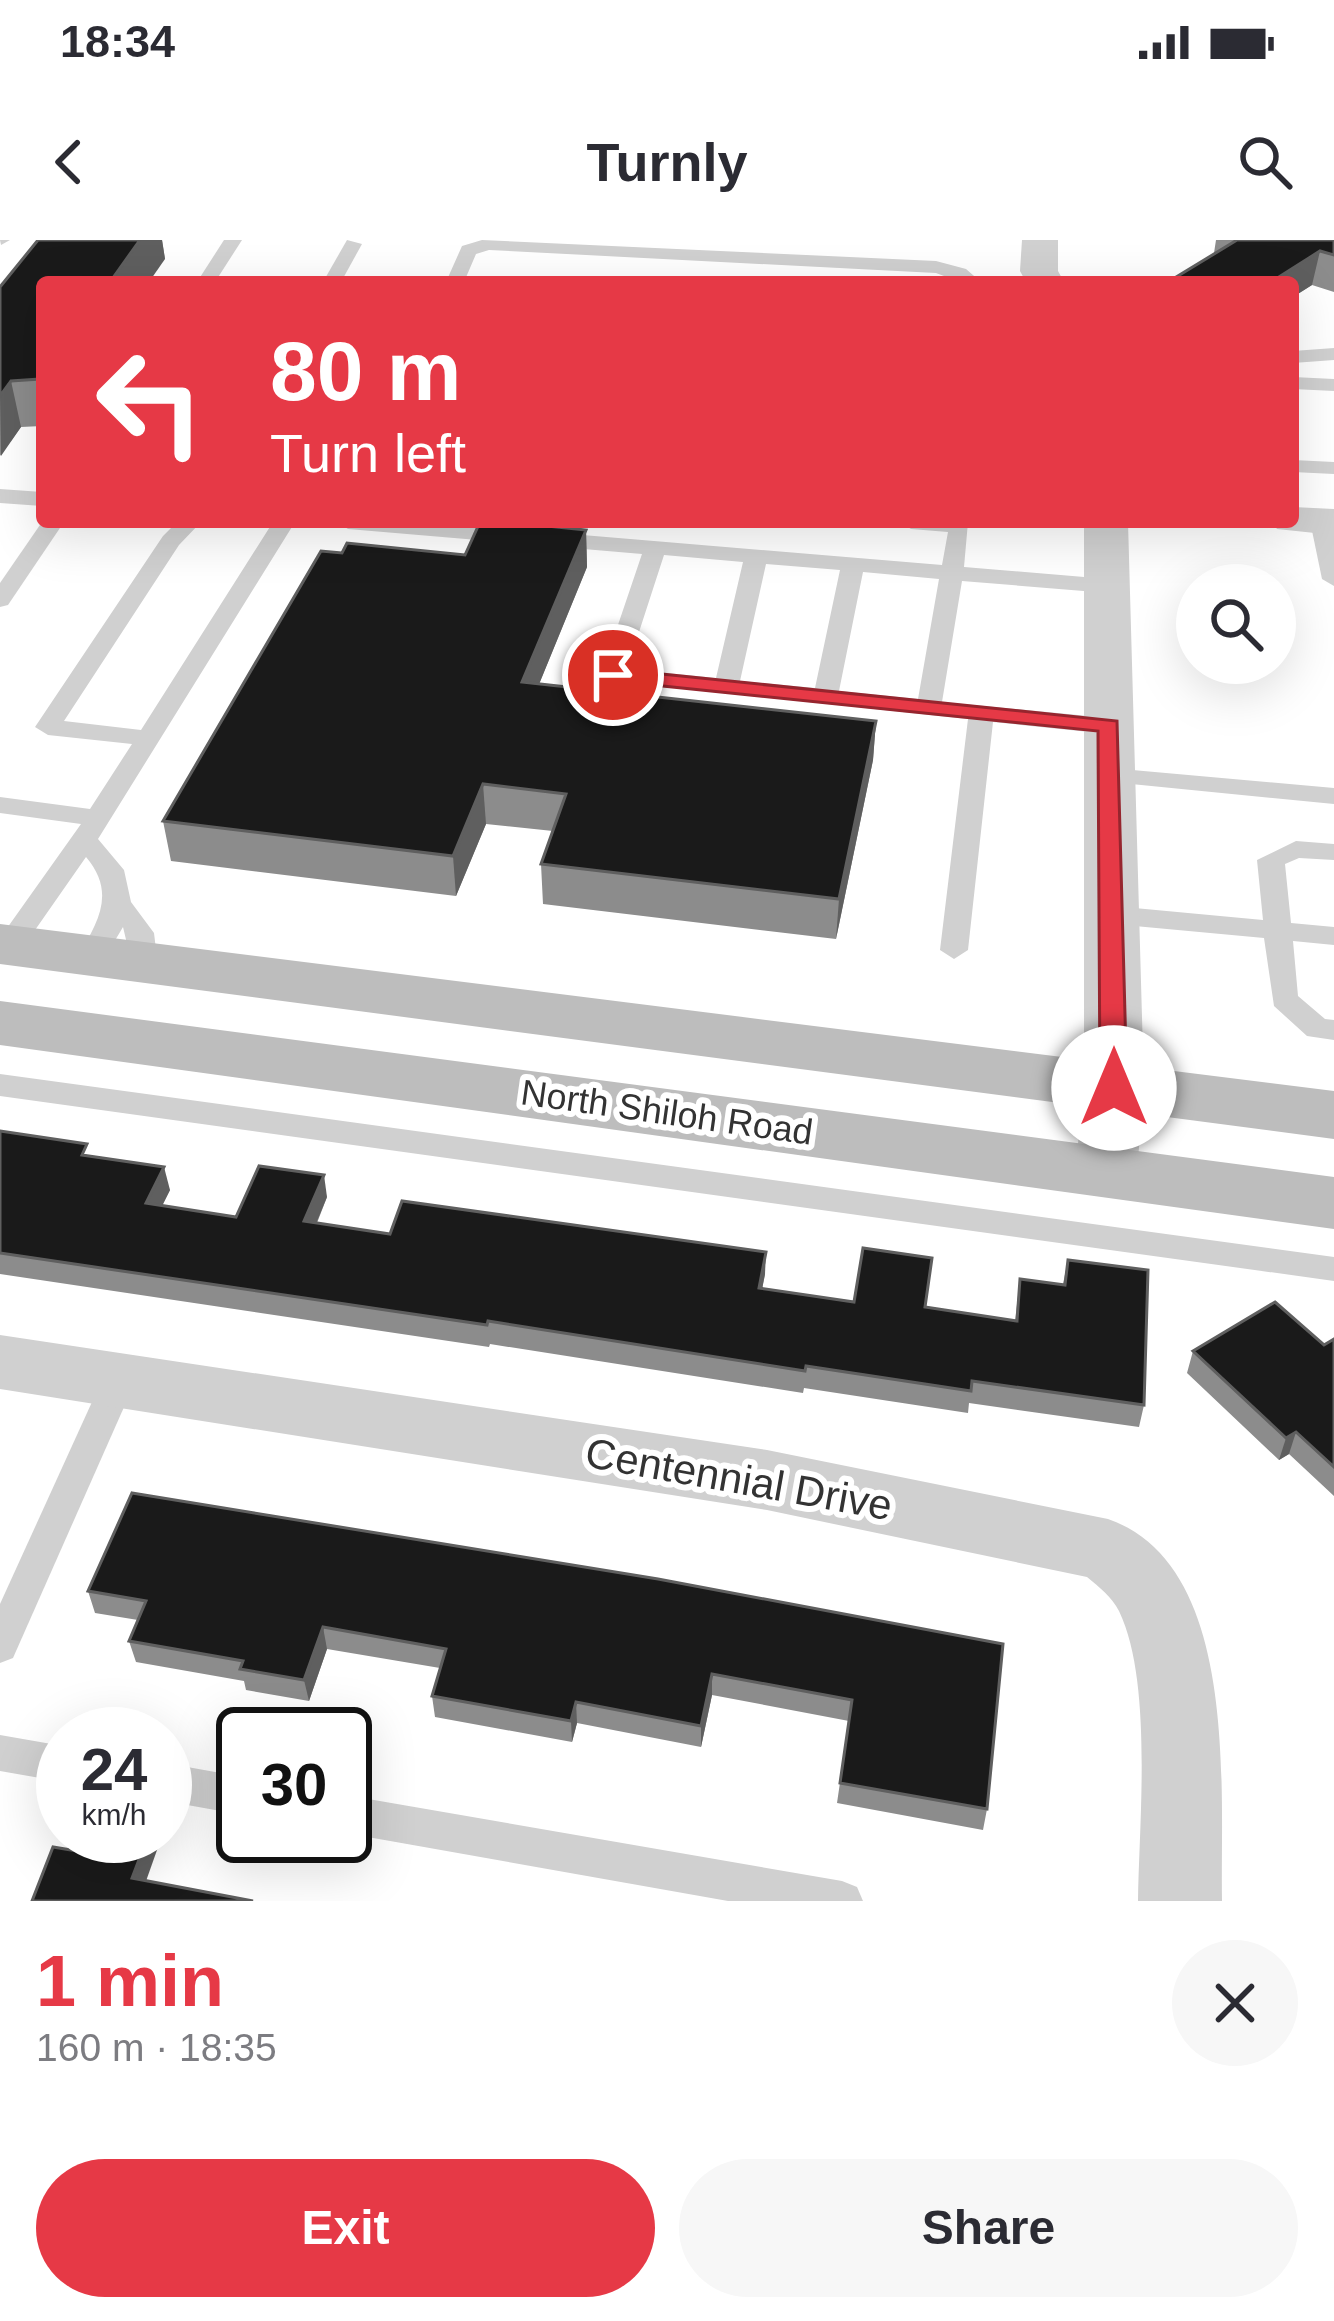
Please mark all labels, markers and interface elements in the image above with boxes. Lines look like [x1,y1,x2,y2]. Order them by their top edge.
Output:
text: 18:34 [60,16,175,67]
icon: back [36,129,102,195]
icon: search [1232,129,1298,195]
text: Turnly [587,132,748,192]
icon: left [72,324,228,480]
text: 80 m [270,324,461,418]
text: Turn left [270,423,466,483]
map controls [1176,564,1296,684]
button: search [1176,564,1296,684]
pin [562,624,664,726]
icon: arrive [580,642,646,708]
position arrow [1051,1025,1177,1151]
street label: North Shiloh Road [518,1071,816,1153]
street label: Centennial Drive [582,1429,896,1529]
speed limit sign: 30 [216,1707,372,1863]
text: 24 [81,1736,147,1803]
text: km/h [81,1798,147,1831]
button: close [1172,1940,1298,2066]
text: 1 min [36,1941,224,2021]
text: 160 m · 18:35 [36,2026,277,2069]
button: Exit [36,2159,655,2297]
button: Share [679,2159,1298,2297]

